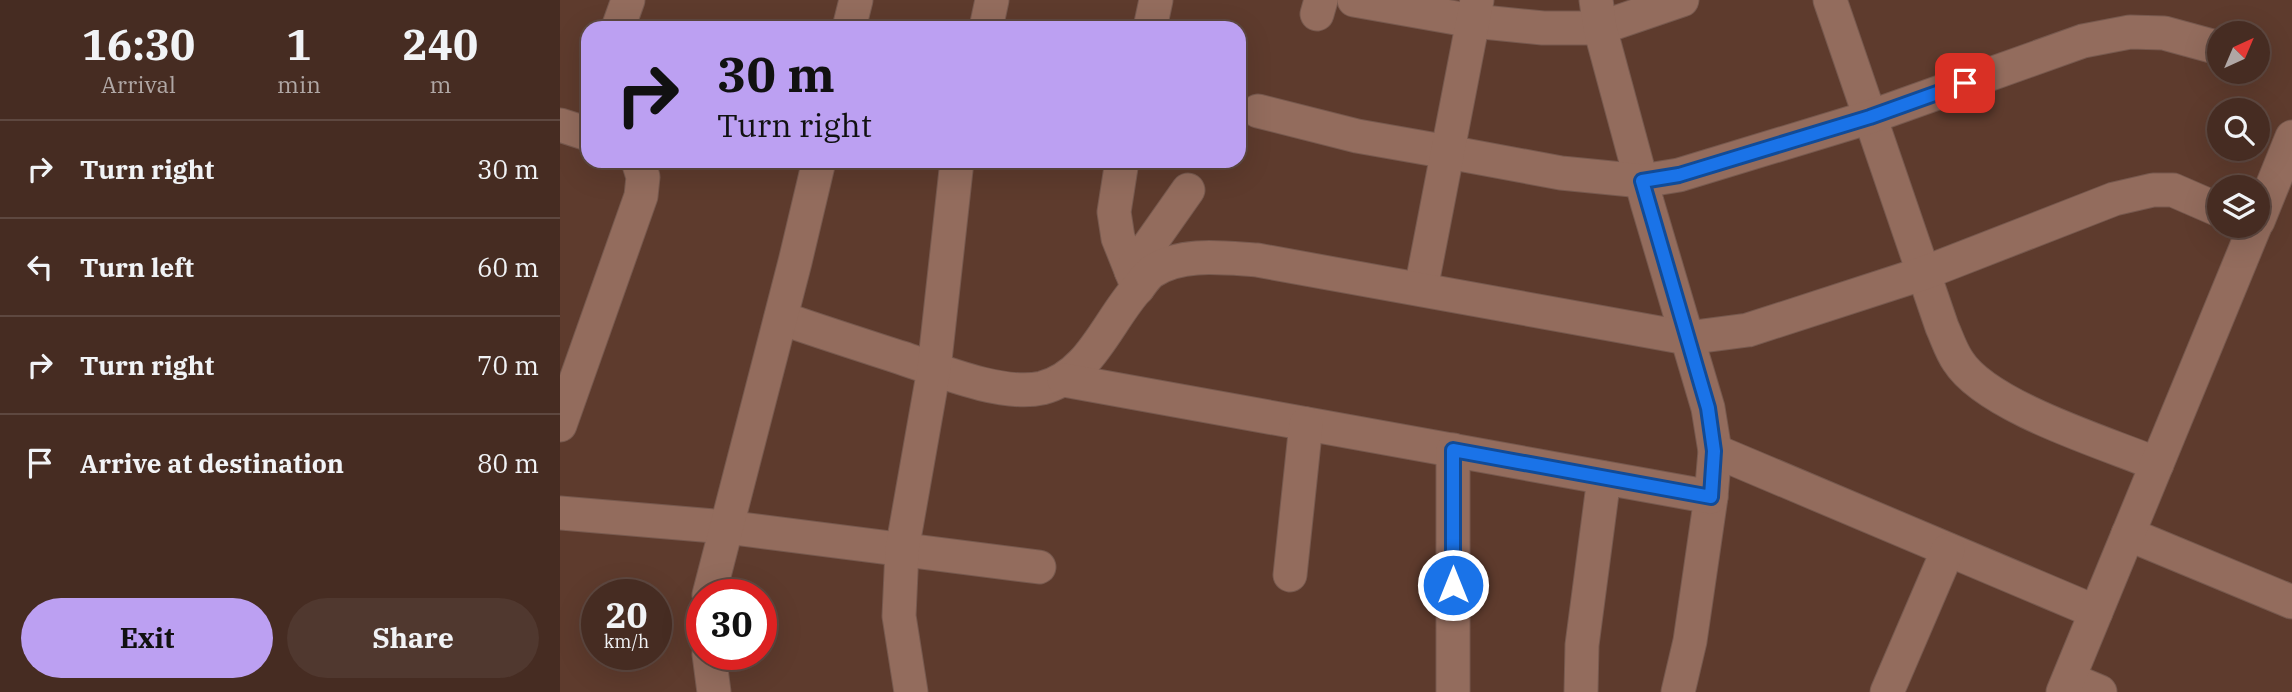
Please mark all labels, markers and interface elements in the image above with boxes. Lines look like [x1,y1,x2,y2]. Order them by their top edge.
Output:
text: 16:30 [82,17,195,72]
text: 1 [286,17,312,72]
text: 240 [403,17,478,72]
north arrow [2207,21,2270,84]
map controls [2207,21,2270,238]
text: 30 m [717,42,835,105]
icon: right [602,49,693,140]
pin [1935,53,1995,113]
icon: arrive [1946,64,1984,102]
text: Arrival [101,69,176,99]
text: min [277,69,321,99]
text: m [429,69,451,99]
button: search [2207,98,2270,161]
text: Turn right [717,104,872,146]
icon: right [21,150,59,188]
text: Turn right [80,152,214,186]
text: 30 m [477,152,539,186]
button: layers [2207,175,2270,238]
icon: left [21,248,59,286]
text: Turn left [80,250,194,284]
text: 60 m [477,250,539,284]
icon: right [21,346,59,384]
text: Turn right [80,348,214,382]
text: 70 m [477,348,539,382]
icon: arrive [21,444,59,482]
text: Arrive at destination [80,446,344,480]
text: 80 m [477,446,539,480]
position arrow [1416,548,1490,622]
speed limit sign: 30 [686,579,777,670]
text: 20 [605,592,648,638]
button: Exit [21,598,273,678]
button: Share [287,598,539,678]
text: km/h [604,630,649,653]

